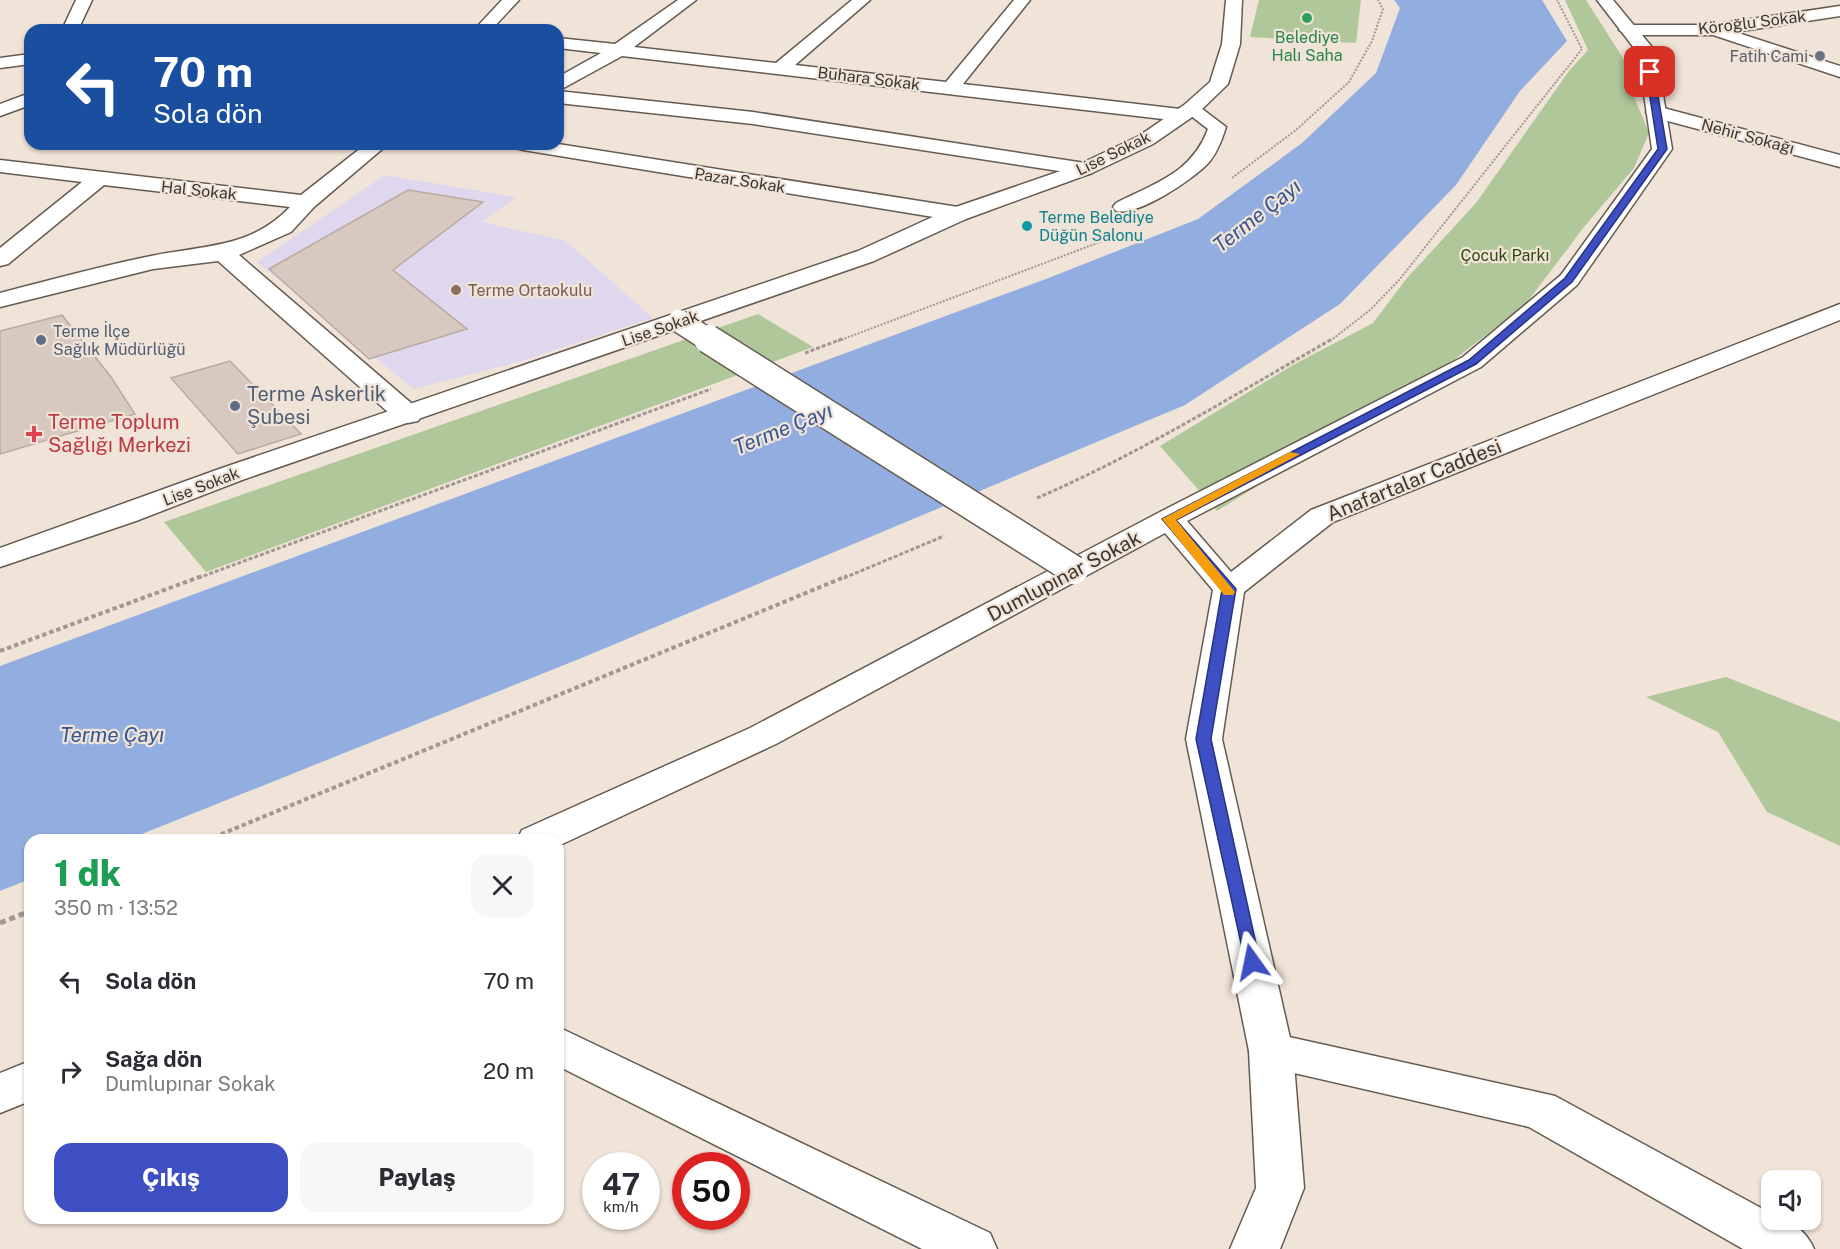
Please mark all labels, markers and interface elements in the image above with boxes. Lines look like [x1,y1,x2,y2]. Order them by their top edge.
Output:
street label: Köroğlu Sokak [1697,6,1807,39]
marker: Belediye Halı Saha [1300,11,1314,25]
place label: Belediye Halı Saha [1271,28,1343,65]
pin [1624,46,1675,97]
text: 70 m [153,47,253,96]
place label: Fatih Cami [1729,47,1808,66]
icon: left [54,48,132,126]
marker: Fatih Cami [1813,49,1827,63]
icon: arrive [1633,55,1666,88]
street label: Buhara Sokak [817,63,921,94]
text: Sola dön [153,97,263,129]
street label: Nehir Sokağı [1699,115,1796,158]
street label: Lise Sokak [1073,127,1154,180]
street label: Pazar Sokak [693,164,787,197]
water label: Terme Çayı [1208,174,1305,258]
street label: Hal Sokak [160,177,238,204]
place label: Terme Belediye Düğün Salonu [1039,208,1154,245]
marker: Terme Belediye Düğün Salonu [1020,219,1034,233]
park label: Çocuk Parkı [1461,246,1549,265]
place label: Terme Ortaokulu [468,281,592,300]
marker: Terme Ortaokulu [449,283,463,297]
street label: Lise Sokak [619,306,701,351]
place label: Terme İlçe Sağlık Müdürlüğü [53,321,186,359]
marker: Terme İlçe Sağlık Müdürlüğü [34,333,48,347]
place label: Terme Askerlik Şubesi [247,382,386,429]
water label: Terme Çayı [730,397,836,460]
marker: Terme Askerlik Şubesi [228,399,242,413]
place label: Terme Toplum Sağlığı Merkezi [48,410,191,457]
marker: Terme Toplum Sağlığı Merkezi [25,425,43,443]
street label: Anafartalar Caddesi [1323,434,1505,526]
street label: Lise Sokak [160,463,242,510]
street label: Dumlupınar Sokak [983,525,1145,627]
water label: Terme Çayı [60,722,164,747]
text: 1 dk [54,852,121,894]
button: close [471,854,534,917]
text: 350 m · 13:52 [54,896,178,920]
position arrow [1220,930,1284,994]
icon: left [54,965,87,998]
text: Sola dön [105,968,196,994]
text: 70 m [483,968,534,994]
text: Sağa dön [105,1046,202,1072]
icon: right [54,1055,87,1088]
text: 20 m [483,1058,534,1084]
text: Dumlupınar Sokak [105,1072,275,1096]
button: Çıkış [54,1143,288,1212]
button: Paylaş [300,1143,534,1212]
speed limit sign: 50 [672,1152,750,1230]
text: 47 [602,1166,640,1202]
map controls [1761,1170,1821,1230]
button: sound [1761,1170,1821,1230]
text: km/h [603,1198,639,1215]

